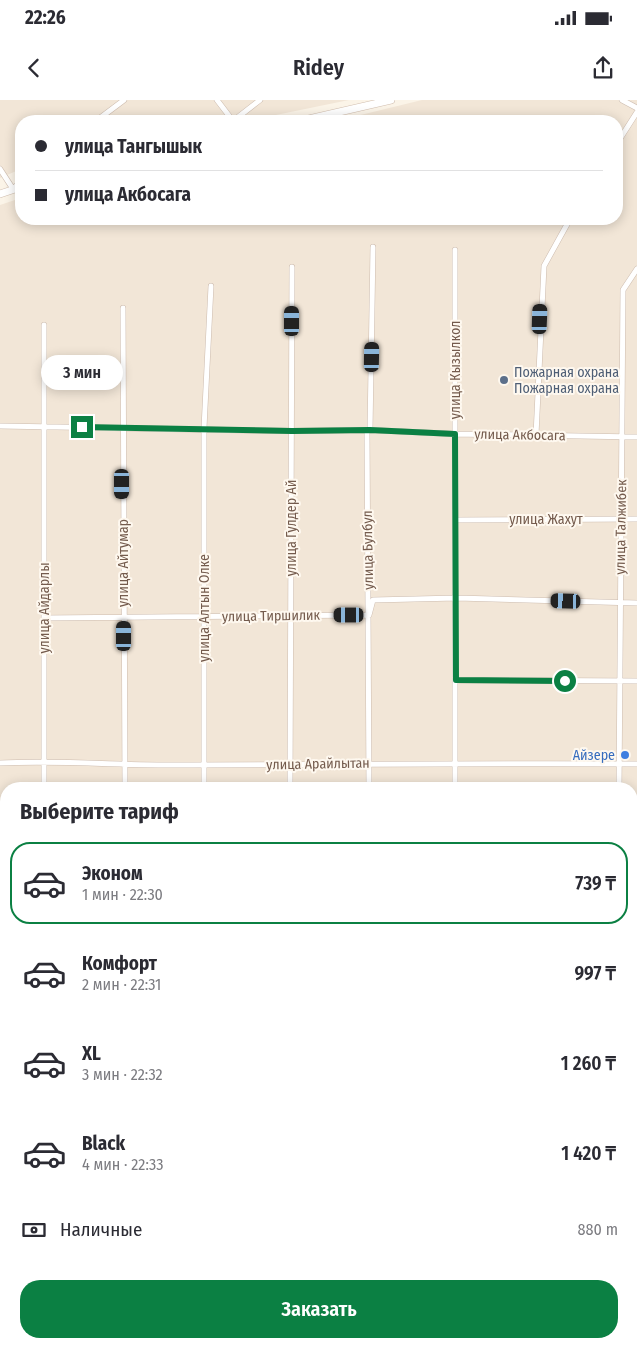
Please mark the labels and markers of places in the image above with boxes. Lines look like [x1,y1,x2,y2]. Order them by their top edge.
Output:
place label: Пожарная охрана Пожарная охрана [514,364,619,397]
marker: Пожарная охрана Пожарная охрана [498,374,510,386]
place label: Айзере [573,747,615,764]
marker: Айзере [619,749,631,761]

